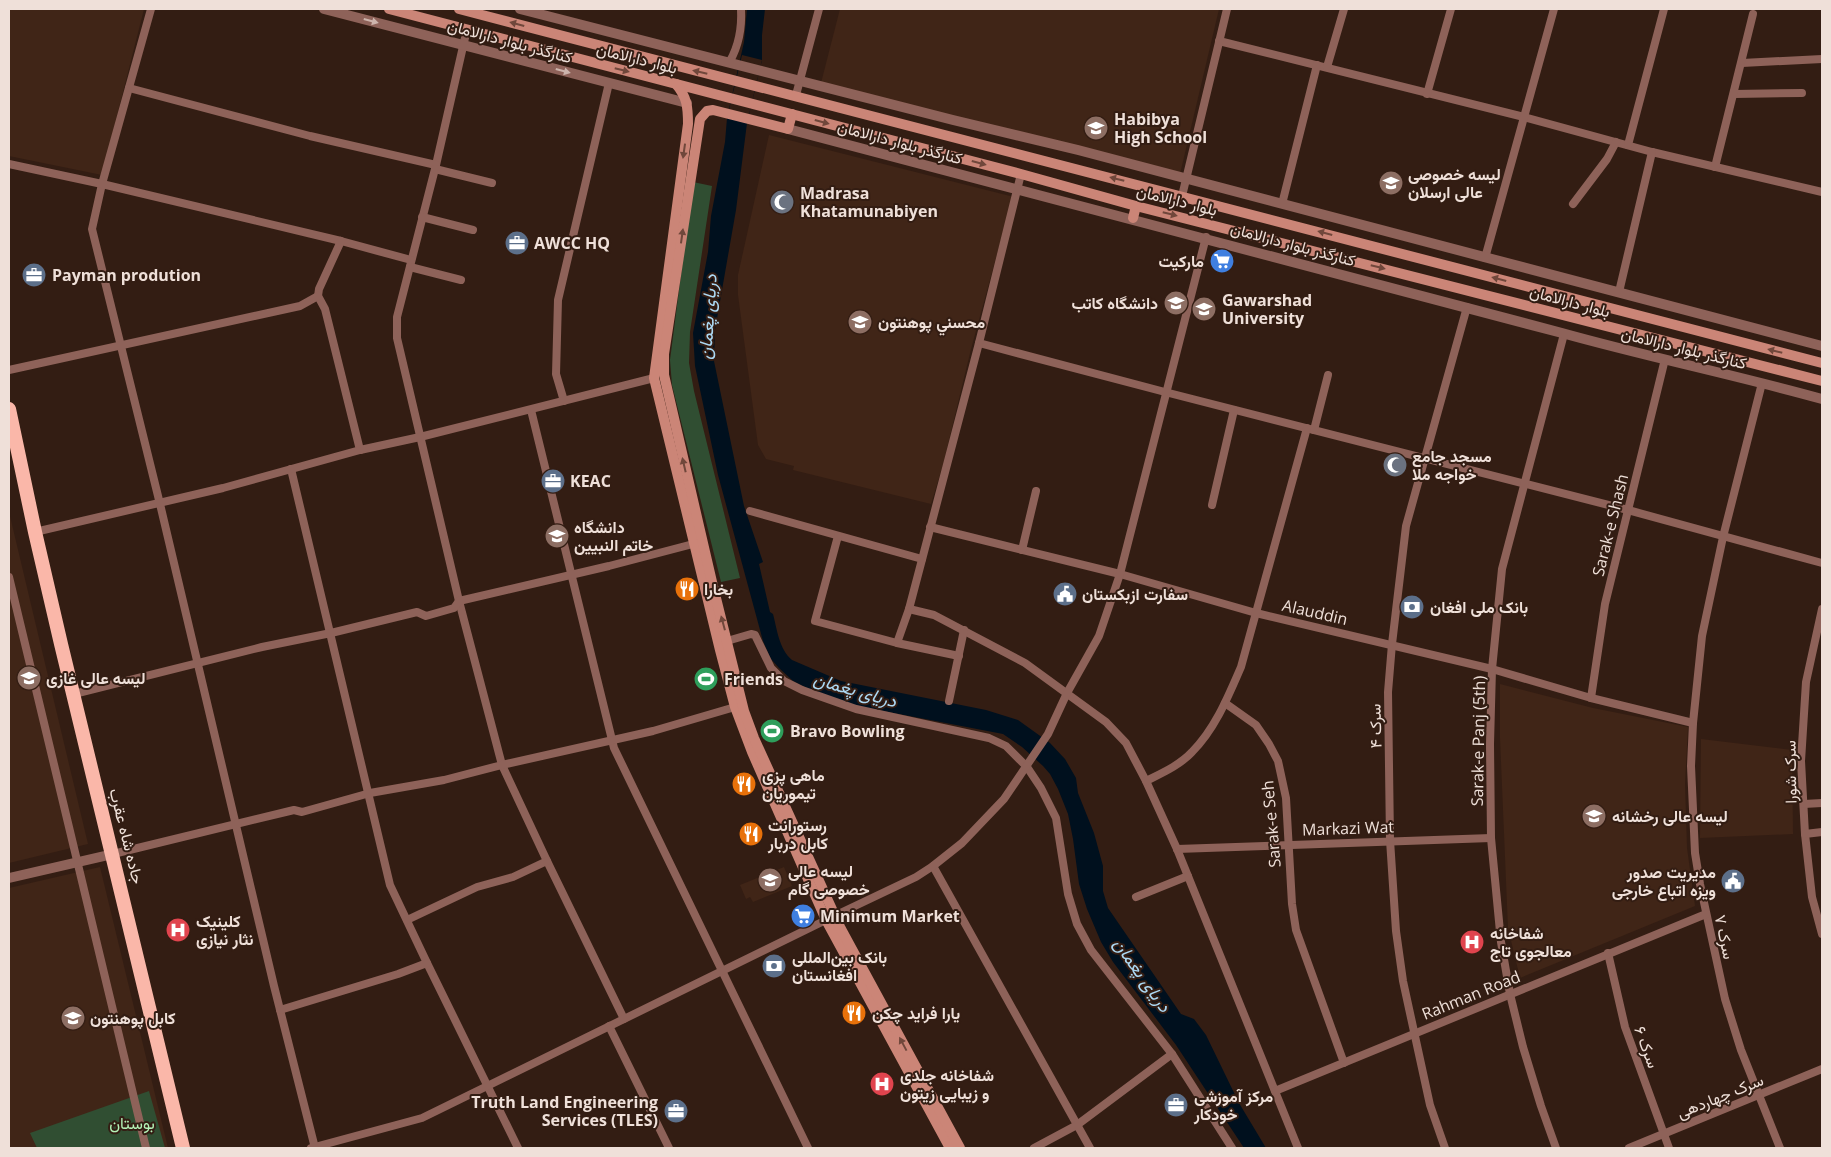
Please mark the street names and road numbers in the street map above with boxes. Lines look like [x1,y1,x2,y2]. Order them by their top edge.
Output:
street label: کنارگذر بلوار دارالامان [445,14,575,68]
street label: بلوار دارالامان [594,37,680,79]
street label: کنارگذر بلوار دارالامان [835,115,965,169]
street label: بلوار دارالامان [1134,179,1220,221]
street label: کنارگذر بلوار دارالامان [1228,217,1358,271]
street label: بلوار دارالامان [1527,280,1613,322]
street label: کنارگذر بلوار دارالامان [1619,322,1749,374]
street label: Sarak-e Shash [1587,472,1633,578]
street label: Alauddin [1280,594,1350,630]
street label: Sarak-e Panj (5th) [1466,675,1490,806]
street label: سرک ۴ [1364,703,1386,749]
street label: سرک شورا [1778,740,1802,804]
street label: Sarak-e Seh [1256,780,1286,868]
street label: جاده شاه عقرب [104,786,150,886]
street label: Markazi Wat [1302,815,1395,841]
street label: سرک ۷ [1710,913,1740,961]
street label: Rahman Road [1418,965,1524,1025]
street label: سرک ۶ [1629,1023,1665,1071]
street label: سرک چهاردهی [1673,1069,1767,1124]

